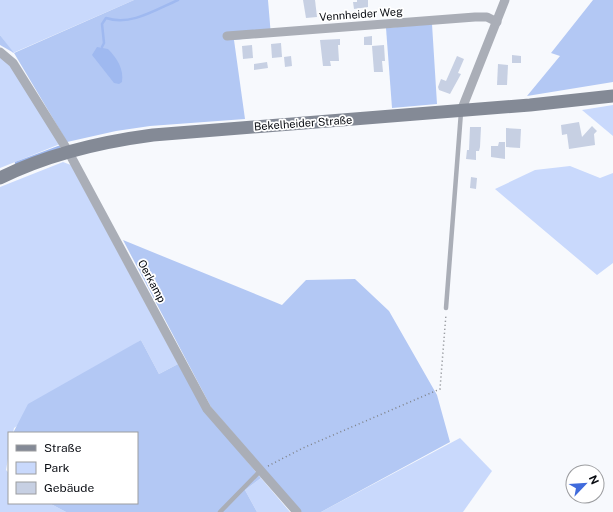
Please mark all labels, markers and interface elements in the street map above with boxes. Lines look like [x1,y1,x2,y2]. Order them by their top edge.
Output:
street label: Vennheider Weg [319,5,403,23]
street label: Bekelheider Straße [253,114,353,132]
street label: Oerkamp [136,258,168,305]
legend [8,432,138,504]
text: Straße [44,441,82,455]
text: Park [44,461,70,475]
north arrow [565,464,605,504]
text: N [587,473,601,486]
text: Gebäude [44,481,94,495]

